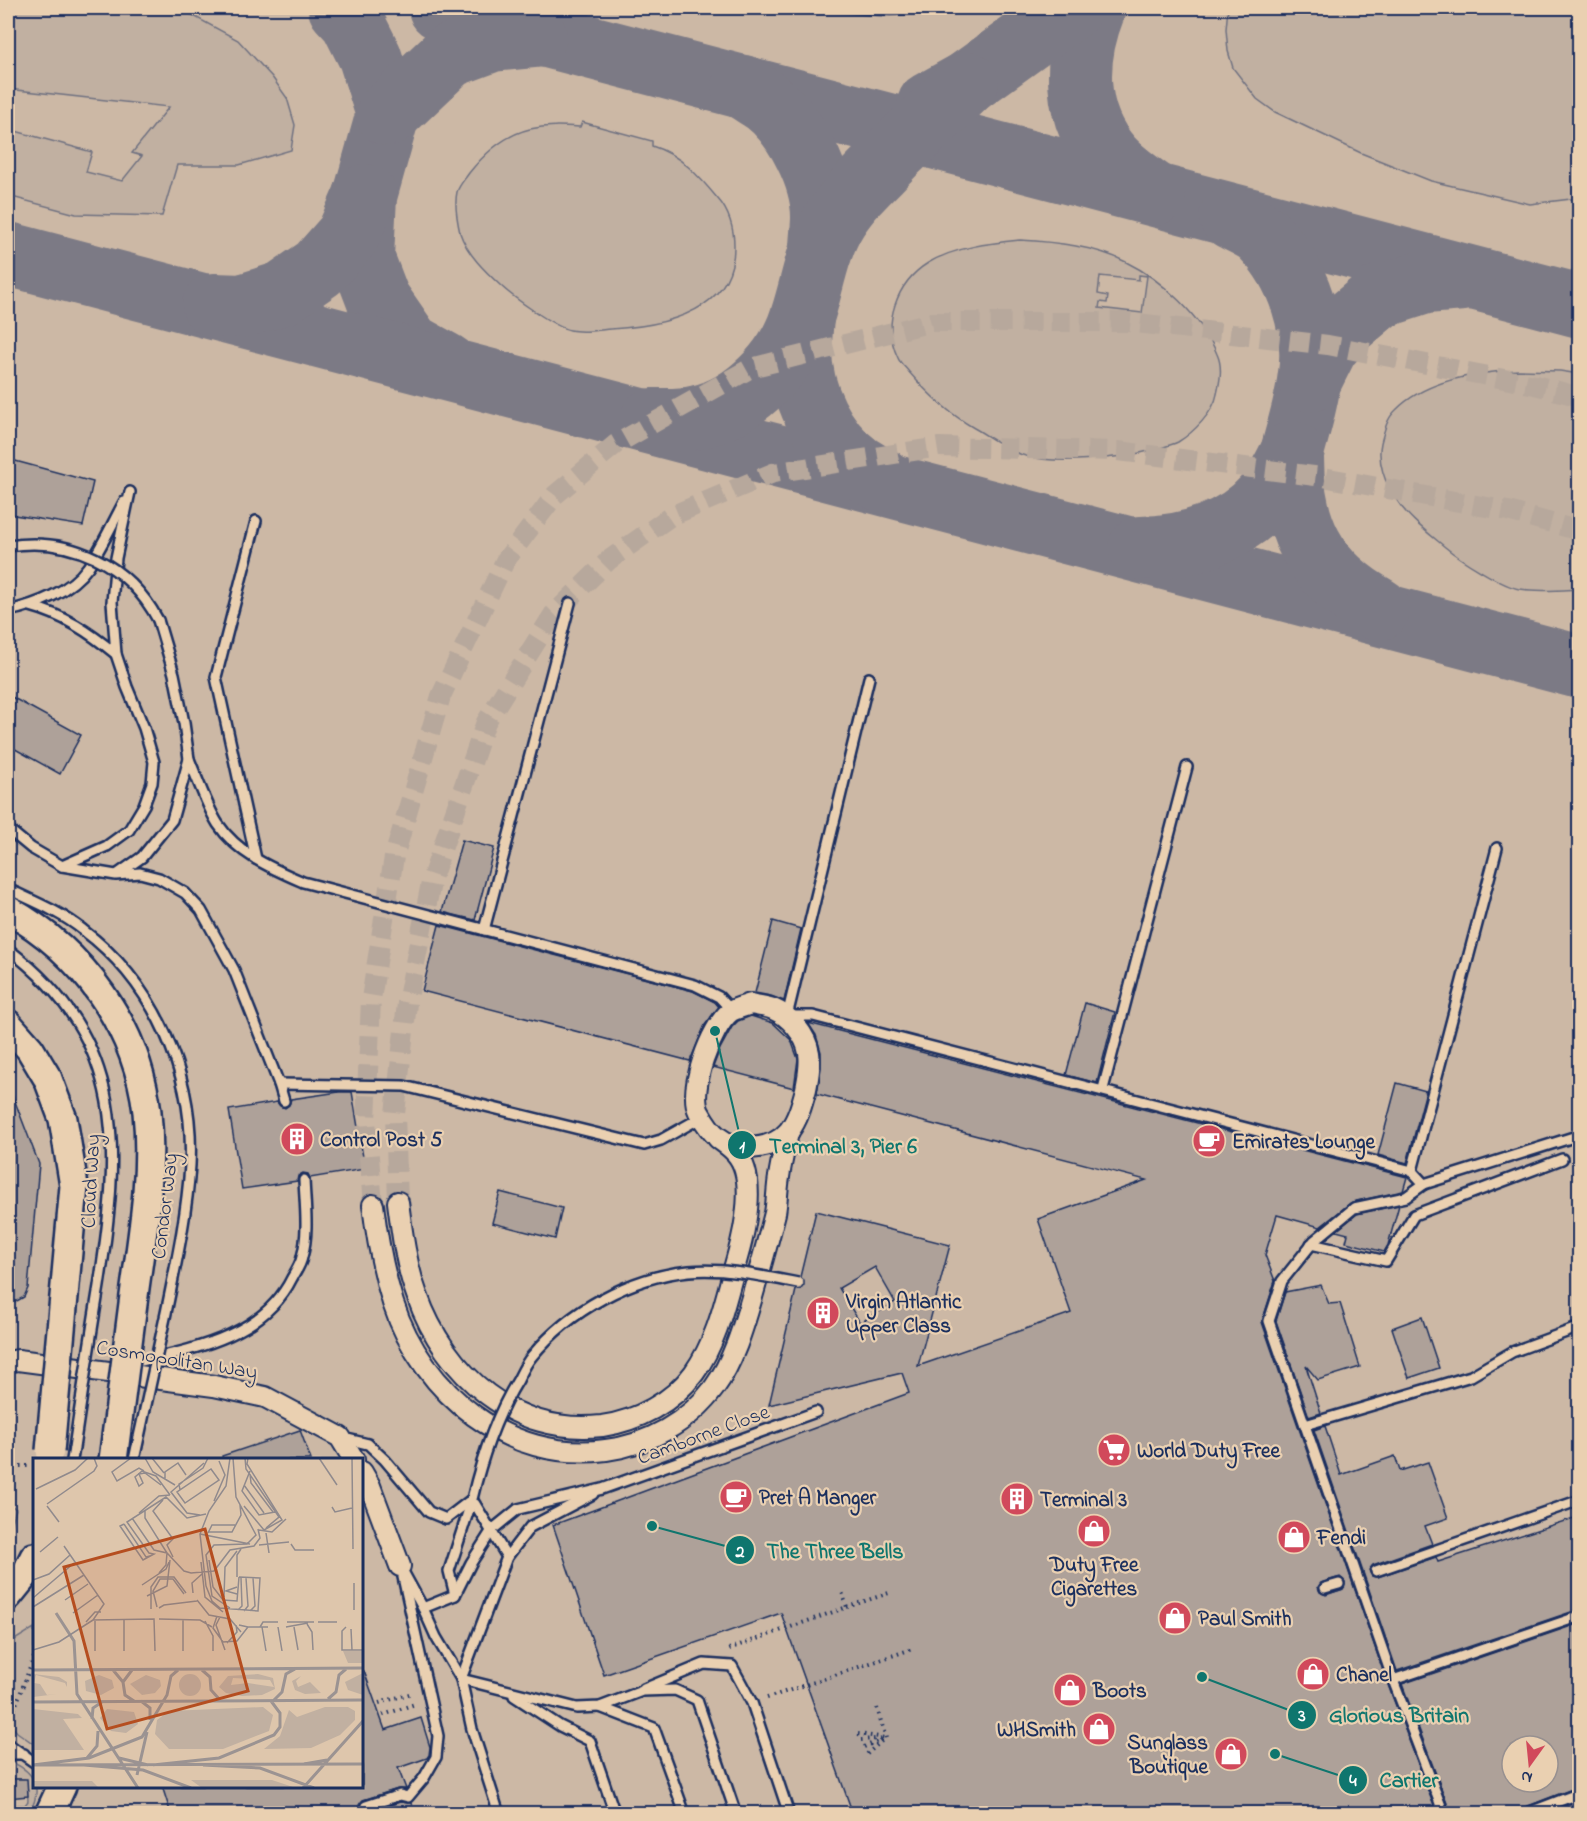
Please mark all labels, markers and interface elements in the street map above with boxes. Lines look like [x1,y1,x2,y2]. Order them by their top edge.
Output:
building icon: Control Post 5 [279,1121,315,1157]
cafe icon: Emirates Lounge [1191,1123,1227,1159]
callout: Terminal 3, Pier 6 [727,1125,928,1165]
place label: Control Post 5 [320,1126,442,1156]
place label: Emirates Lounge [1232,1128,1375,1160]
text: Terminal 3, Pier 6 [769,1132,917,1164]
street label: Cloud Way [75,1133,111,1229]
text: 1 [739,1135,745,1161]
street label: Condor Way [145,1152,189,1261]
place label: Virgin Atlantic Upper Class [845,1288,962,1342]
building icon: Virgin Atlantic Upper Class [805,1295,841,1331]
street label: Cosmopolitan Way [94,1333,259,1390]
street label: Camborne Close [633,1398,775,1474]
supermarket icon: World Duty Free [1096,1432,1132,1468]
place label: World Duty Free [1137,1437,1280,1469]
inset map [33,1458,363,1788]
cafe icon: Pret A Manger [718,1479,754,1515]
building icon: Terminal 3 [999,1481,1035,1517]
place label: Pret A Manger [759,1484,877,1516]
place label: Terminal 3 [1040,1486,1127,1516]
shop icon: Duty Free Cigarettes [1076,1513,1112,1549]
shop icon: Fendi [1276,1519,1312,1555]
place label: Fendi [1316,1524,1366,1554]
callout: The Three Bells [725,1530,916,1570]
text: The Three Bells [767,1537,903,1569]
text: 2 [735,1540,745,1566]
place label: Duty Free Cigarettes [1049,1551,1139,1607]
shop icon: Paul Smith [1157,1600,1193,1636]
place label: Paul Smith [1198,1605,1292,1635]
shop icon: Chanel [1295,1656,1331,1692]
place label: Chanel [1336,1661,1393,1691]
shop icon: Boots [1052,1672,1088,1708]
place label: Boots [1092,1677,1147,1707]
callout: Glorious Britain [1287,1695,1481,1735]
text: Glorious Britain [1329,1701,1469,1733]
text: 3 [1297,1704,1306,1730]
shop icon: WHSmith [1081,1711,1117,1747]
place label: WHSmith [997,1716,1076,1746]
place label: Sunglass Boutique [1127,1729,1209,1783]
north arrow [1500,1734,1560,1794]
shop icon: Sunglass Boutique [1213,1736,1249,1772]
callout: Cartier [1338,1760,1451,1800]
text: N [1518,1764,1535,1790]
text: Cartier [1380,1766,1440,1798]
text: 4 [1349,1769,1357,1795]

